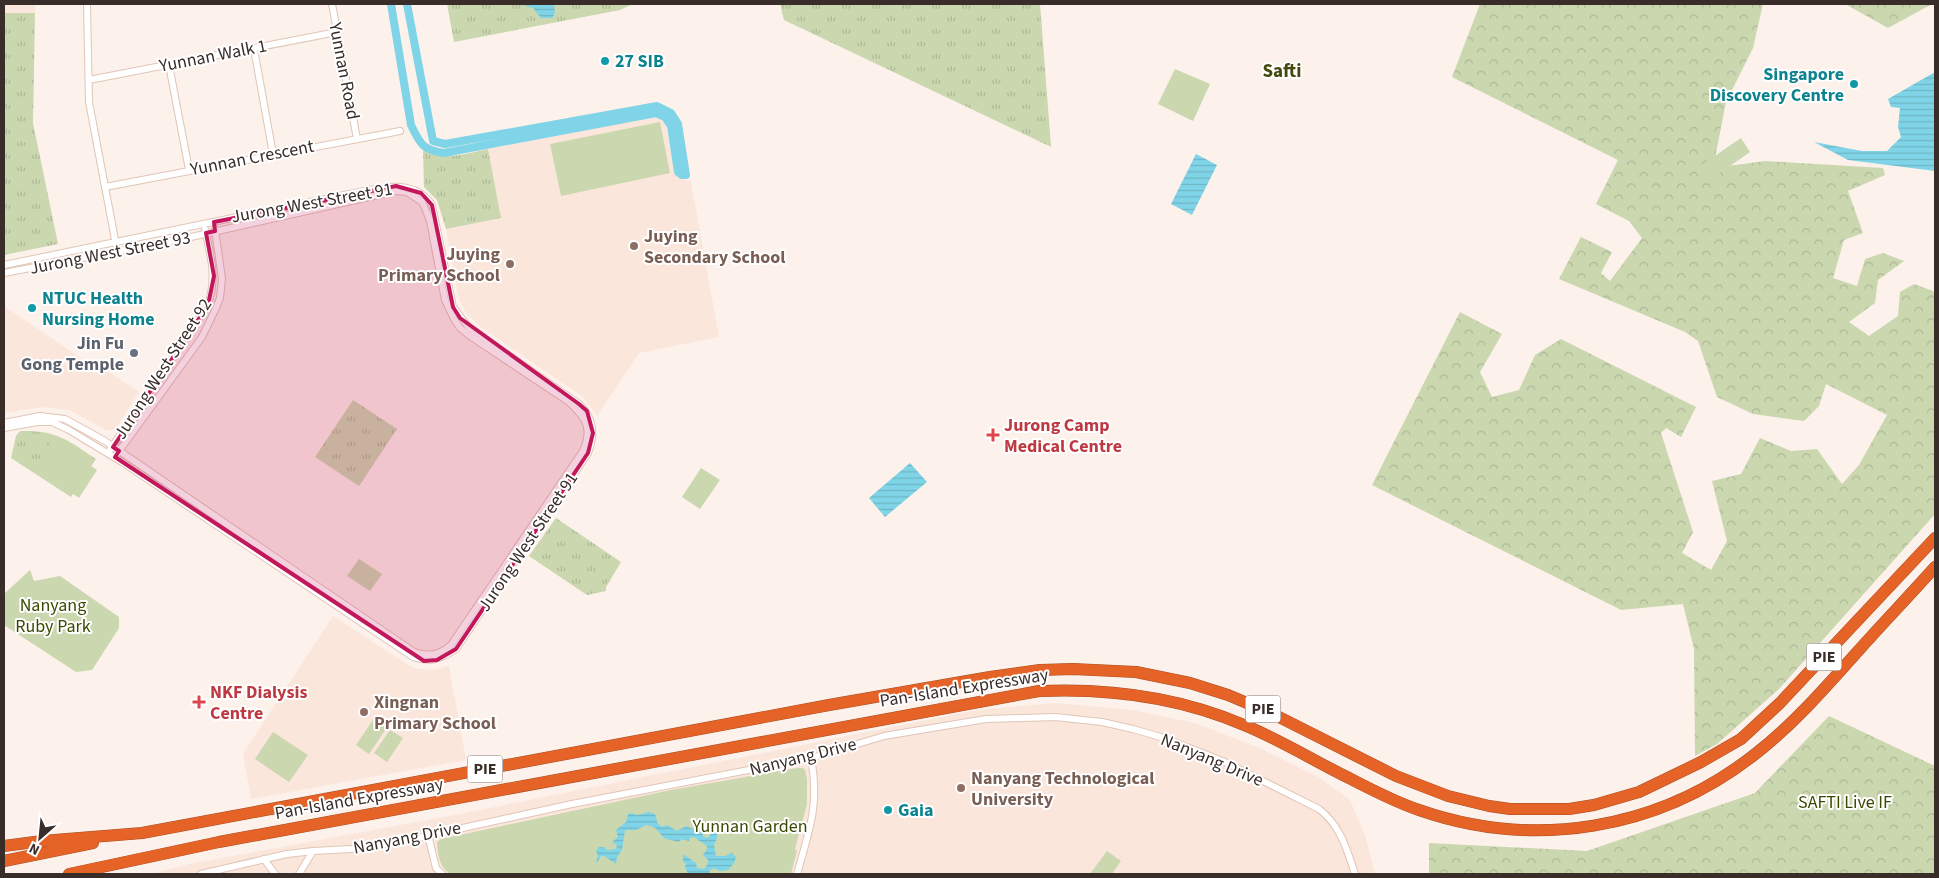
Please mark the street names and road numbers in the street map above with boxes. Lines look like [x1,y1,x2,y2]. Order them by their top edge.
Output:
street label: Yunnan Road [322,19,366,122]
street label: Yunnan Walk 1 [156,33,269,79]
street label: Yunnan Crescent [187,134,316,182]
street label: Jurong West Street 91 [229,177,395,229]
street label: Jurong West Street 93 [27,225,193,281]
street label: Jurong West Street 92 [108,294,218,444]
street label: Jurong West Street 91 [472,467,584,617]
road number: PIE [1806,644,1842,670]
street label: Pan-Island Expressway [878,662,1051,714]
road number: PIE [1246,696,1280,722]
street label: Nanyang Drive [1157,727,1267,793]
street label: Nanyang Drive [747,732,859,782]
road number: PIE [468,756,502,782]
street label: Pan-Island Expressway [273,772,446,826]
street label: Nanyang Drive [351,815,463,861]

